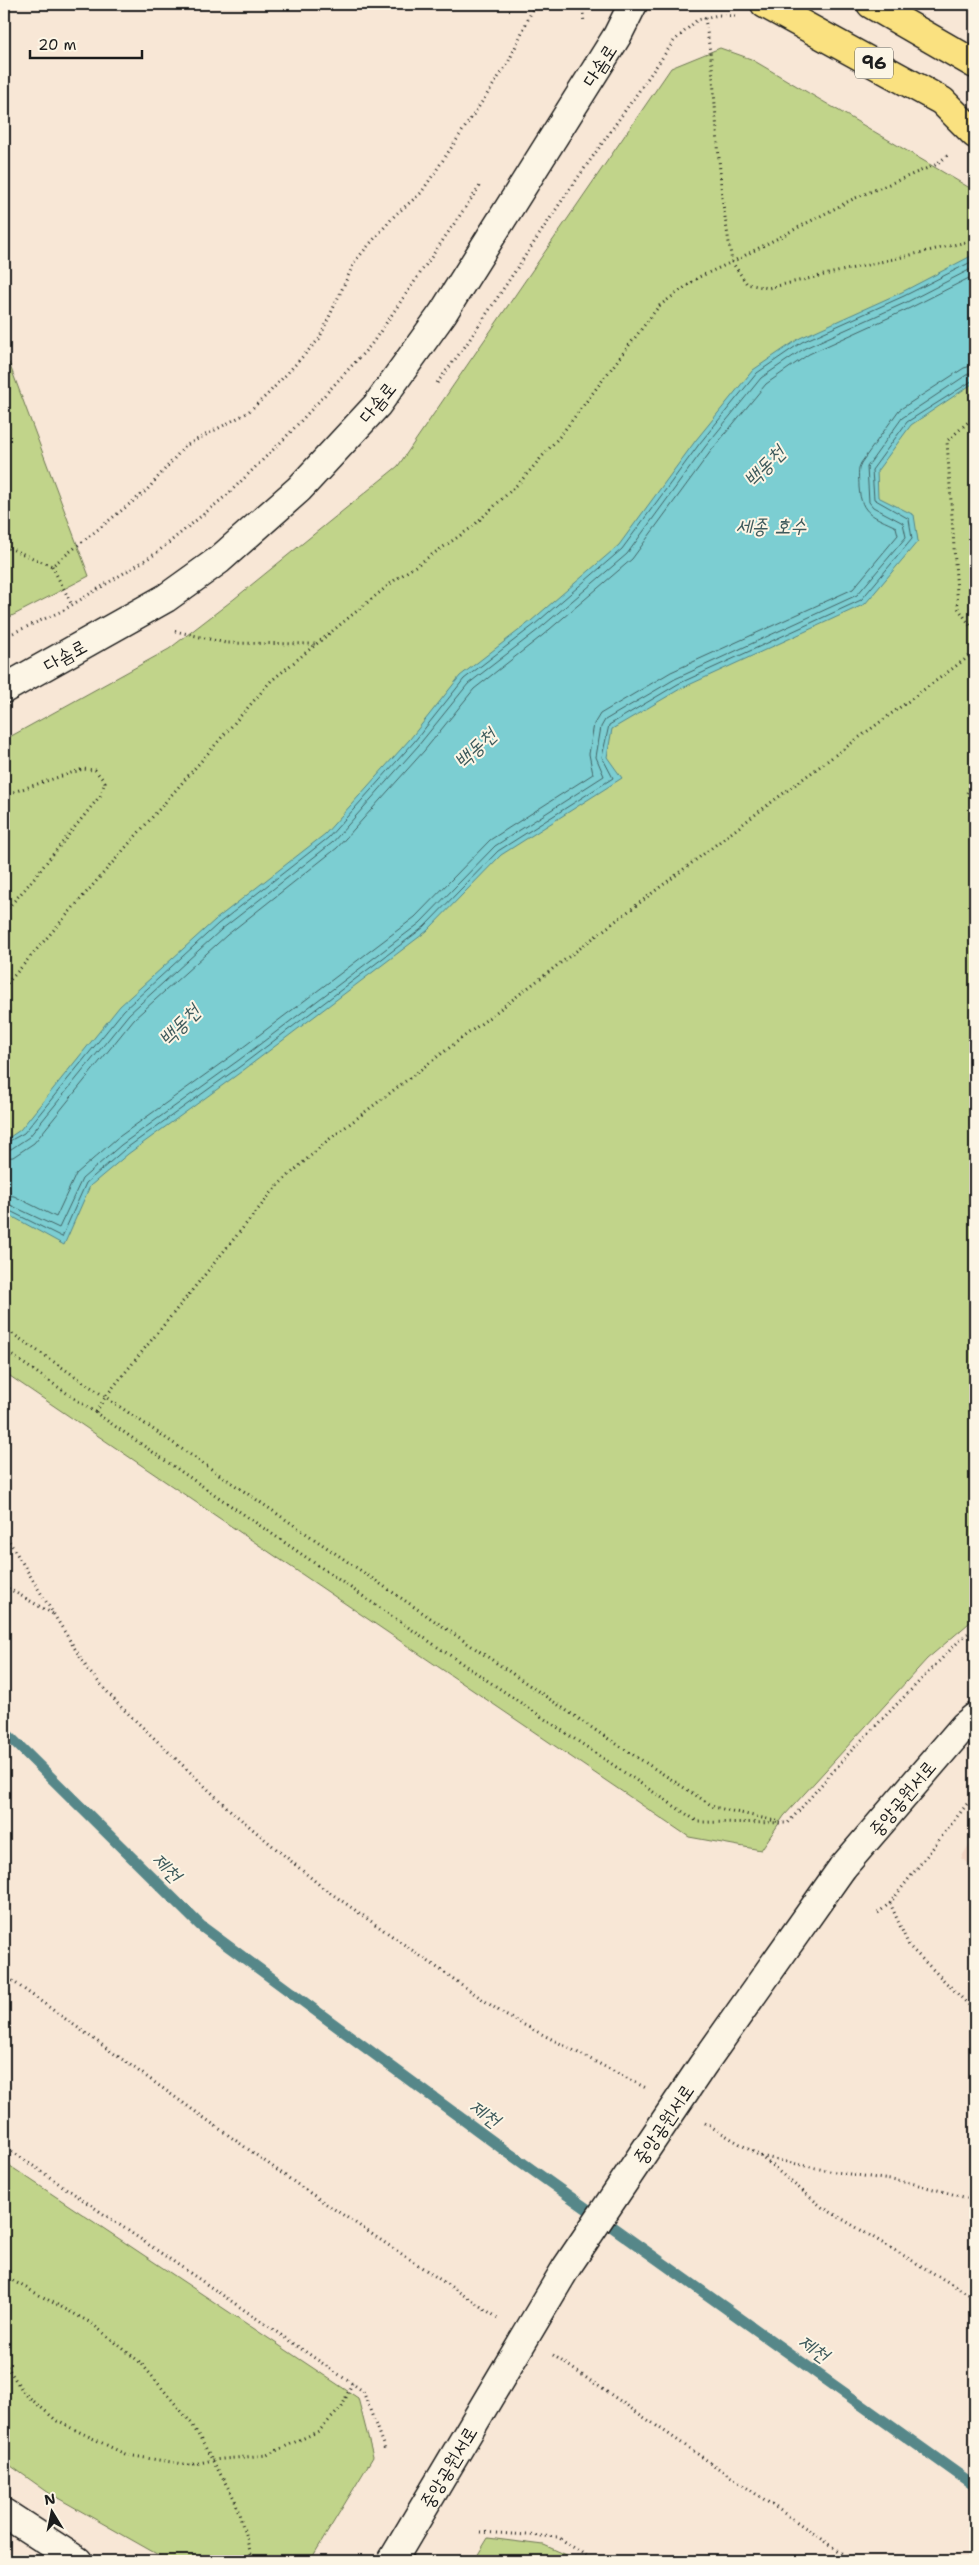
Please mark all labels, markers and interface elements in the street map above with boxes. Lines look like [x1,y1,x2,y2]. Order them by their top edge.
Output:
scale bar [30,28,142,60]
text: 20 m [38,35,77,55]
street label: 다솜로 [576,39,622,91]
road number: 96 [855,48,893,78]
street label: 다솜로 [353,377,402,428]
water label: 백동천 [738,438,792,492]
water label: 세종 호수 [735,513,807,539]
street label: 다솜로 [39,633,91,677]
water label: 백동천 [448,721,503,774]
water label: 백동천 [153,997,207,1051]
street label: 중앙공원서로 [863,1755,941,1841]
water label: 제천 [146,1846,189,1889]
street label: 중앙공원서로 [627,2079,699,2169]
water label: 제천 [464,2093,507,2134]
water label: 제천 [793,2328,836,2369]
street label: 중앙공원서로 [414,2422,483,2513]
north arrow [28,2488,78,2538]
text: N [43,2489,57,2509]

